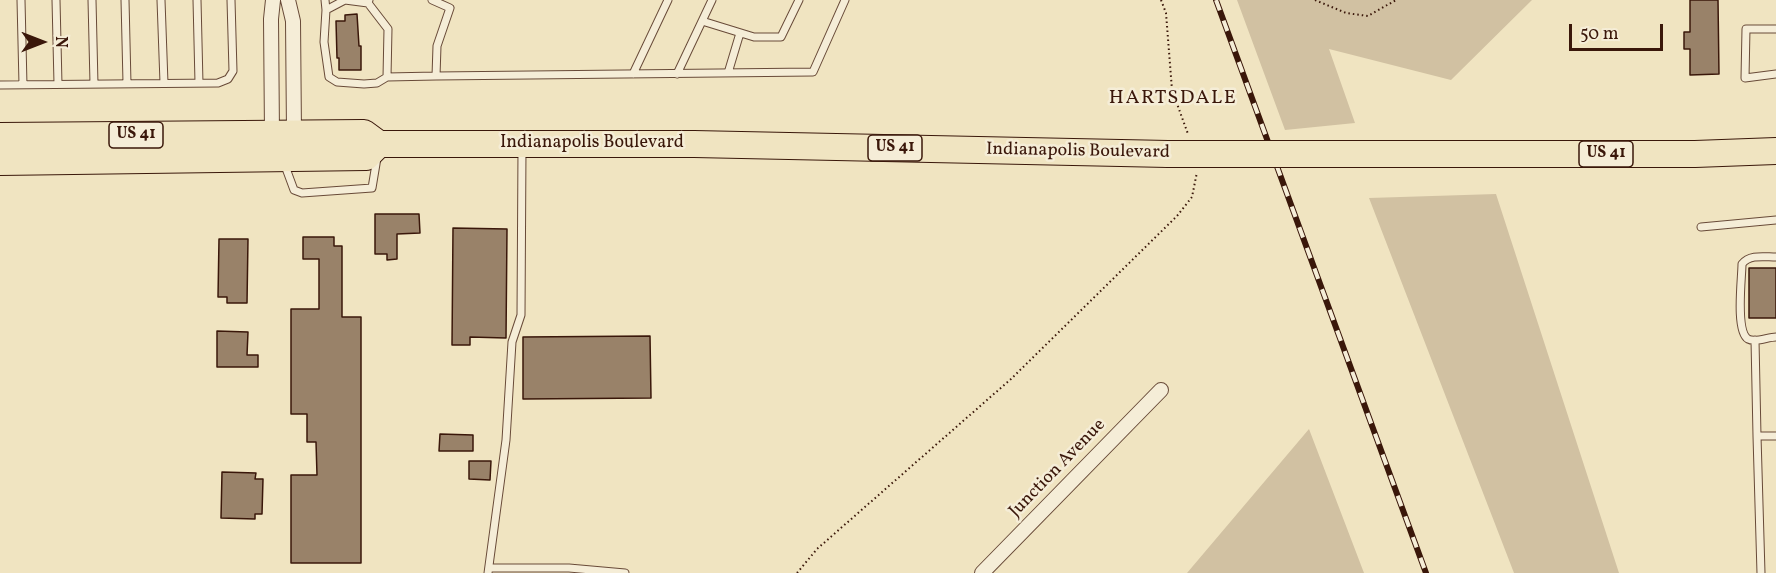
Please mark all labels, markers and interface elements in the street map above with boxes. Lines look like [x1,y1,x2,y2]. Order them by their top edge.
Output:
north arrow [12,12,72,72]
scale bar [1572,12,1666,50]
text: 50 m [1580,22,1619,47]
text: N [49,36,71,48]
district label: HARTSDALE [1109,87,1237,111]
road number: US 41 [109,122,163,148]
street label: Indianapolis Boulevard [500,133,684,155]
road number: US 41 [868,135,922,161]
street label: Indianapolis Boulevard [986,140,1170,164]
road number: US 41 [1579,141,1633,167]
street label: Junction Avenue [1005,415,1111,523]

